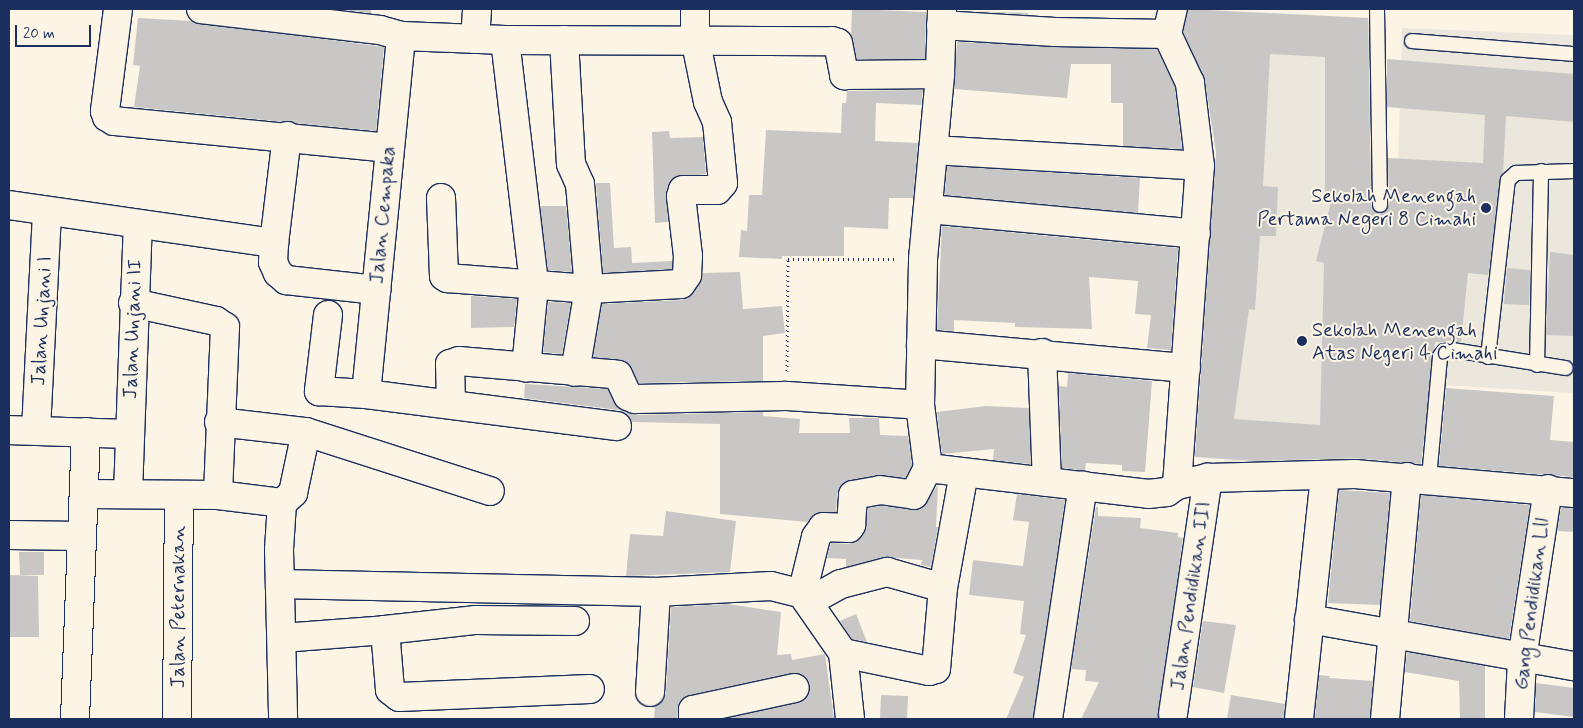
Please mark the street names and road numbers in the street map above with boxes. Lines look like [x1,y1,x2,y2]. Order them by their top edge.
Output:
street label: Jalan Cempaka [365,144,401,286]
street label: Jalan Unjani I [27,253,57,389]
street label: Jalan Unjani II [118,256,148,402]
street label: Jalan Pendidikan III [1166,501,1216,691]
street label: Gang Pendidikan Lll [1510,517,1554,691]
street label: Jalan Peternakan [166,526,190,688]

